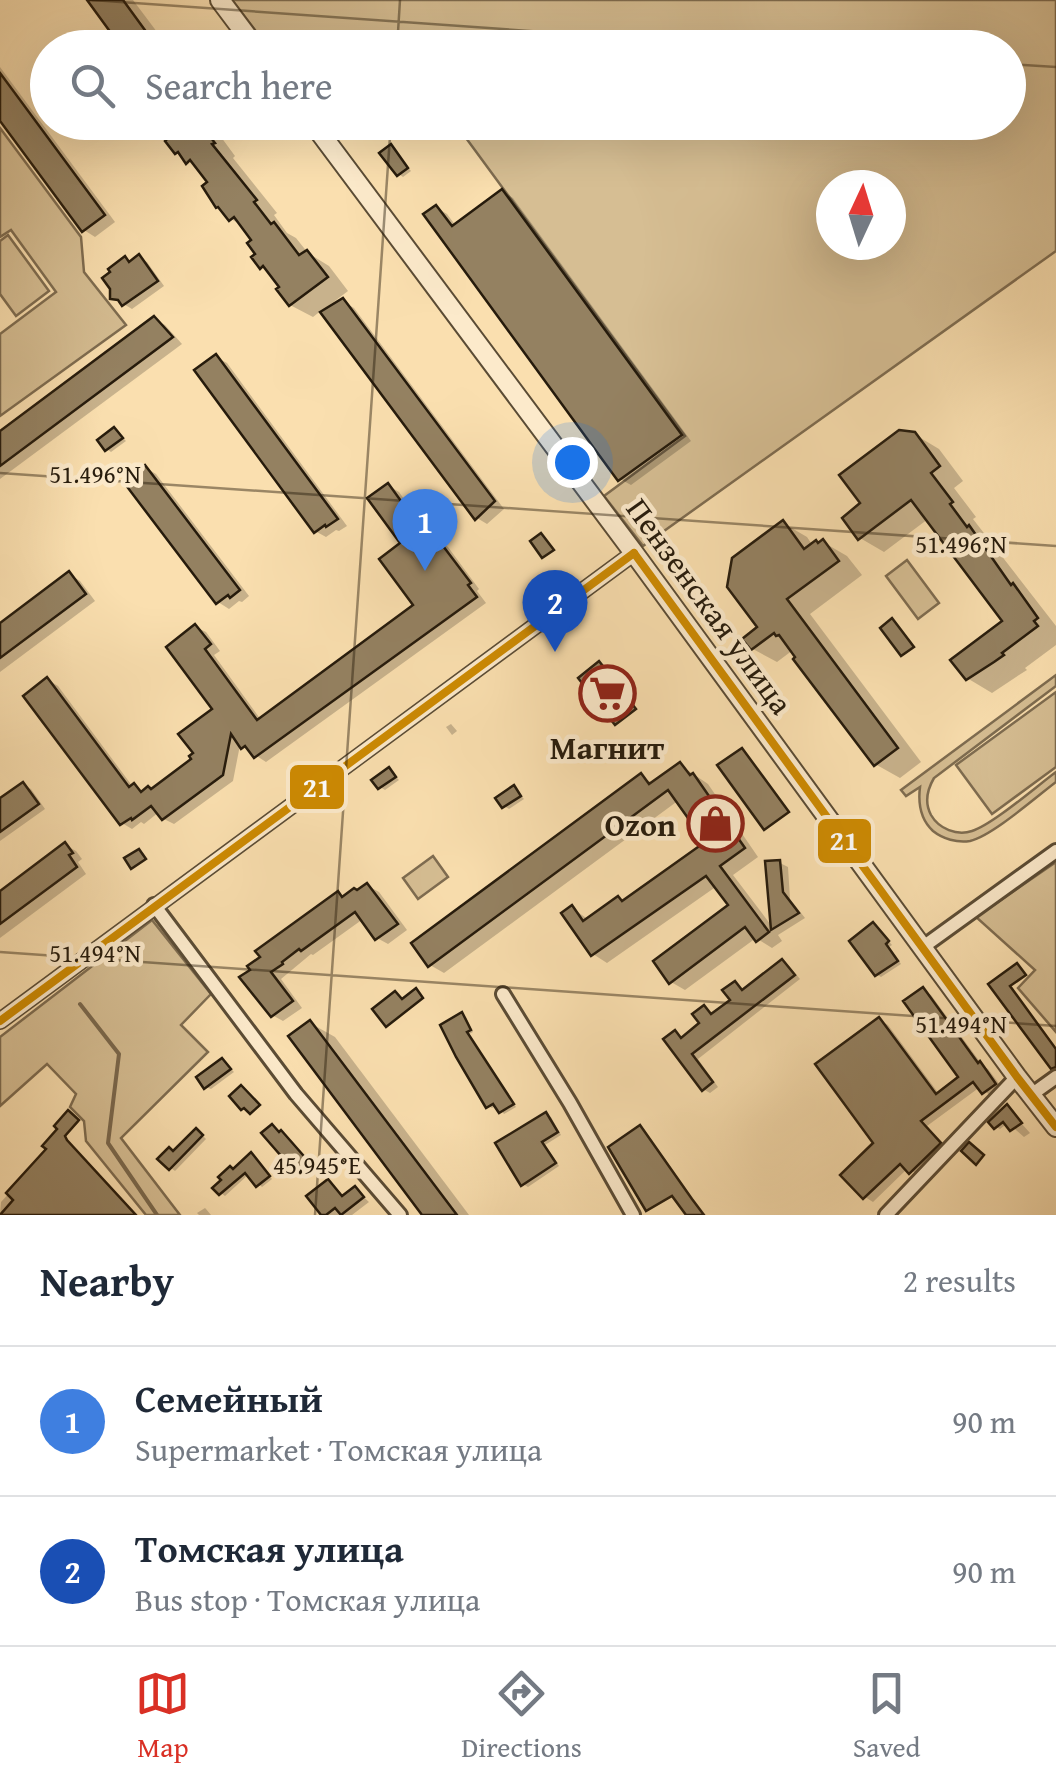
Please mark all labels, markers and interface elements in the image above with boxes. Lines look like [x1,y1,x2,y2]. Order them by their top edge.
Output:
search box [30,30,1026,140]
text: Search here [145,57,333,113]
icon: search [65,58,120,113]
north arrow [816,170,906,260]
your location [547,437,598,488]
text: 51.496°N [49,456,141,492]
pin: 1 [392,488,458,571]
street label: Пензенская улица [615,488,805,725]
text: 51.496°N [915,526,1007,562]
pin: 2 [522,570,588,652]
supermarket icon: Магнит [577,663,637,723]
place label: Магнит [550,724,665,771]
line badge: 21 [288,763,346,811]
text: 21 [302,766,332,807]
shop icon: Ozon [685,794,745,854]
place label: Ozon [605,801,676,848]
line badge: 21 [816,817,873,865]
text: 21 [829,819,859,860]
text: 51.494°N [49,935,141,971]
text: 51.494°N [915,1006,1007,1042]
text: 45.945°E [273,1147,361,1183]
text: Nearby [40,1250,174,1311]
text: 2 results [903,1257,1016,1304]
text: Семейный [135,1370,323,1426]
text: 1 [64,1398,81,1445]
text: 90 m [952,1398,1016,1445]
text: Supermarket · Томская улица [135,1426,542,1473]
text: Томская улица [135,1520,404,1576]
text: 2 [64,1548,81,1595]
text: 90 m [952,1548,1016,1595]
text: Bus stop · Томская улица [135,1576,480,1623]
tab: Map [135,1666,190,1767]
tab: Directions [461,1666,582,1767]
tab: Saved [853,1666,921,1767]

